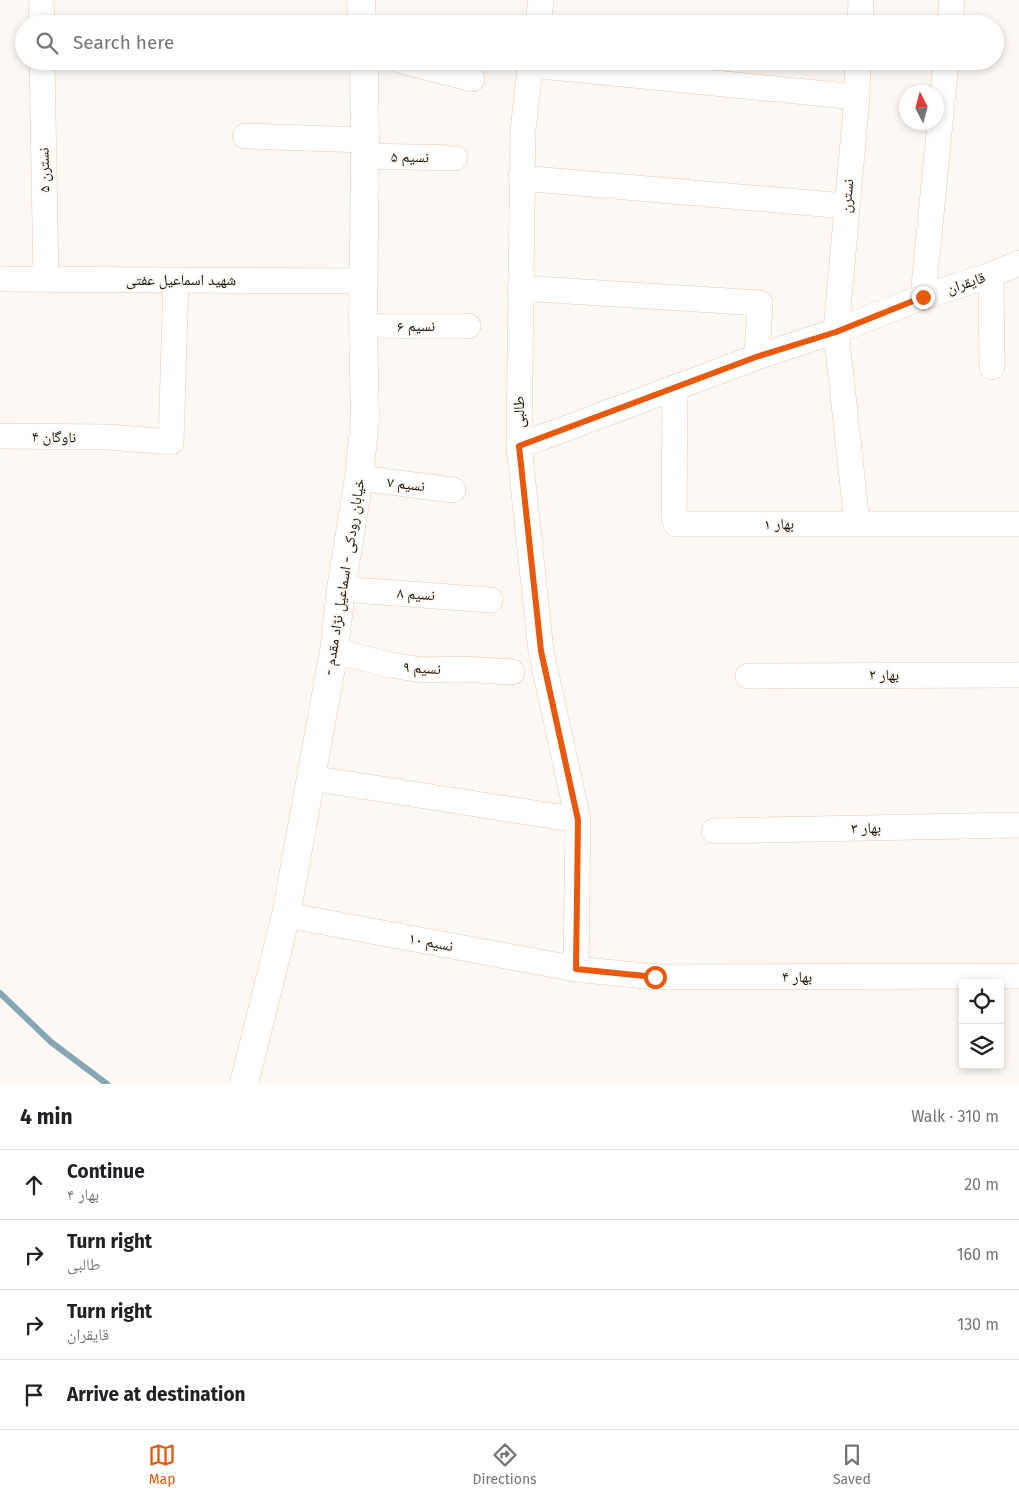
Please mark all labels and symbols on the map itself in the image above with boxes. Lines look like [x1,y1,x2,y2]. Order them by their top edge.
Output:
north arrow [899,85,944,130]
street label: نسترن ۵ [35,147,54,193]
street label: نسیم ۵ [391,148,429,167]
street label: نسترن [837,178,858,214]
street label: قایقران [944,268,988,299]
street label: شهید اسماعیل عفتی [126,271,236,290]
route end [912,286,935,309]
street label: نسیم ۶ [397,317,435,336]
street label: طالبی [510,396,529,428]
street label: ناوگان ۴ [32,428,76,447]
street label: نسیم ۷ [386,473,426,496]
street label: - خیابان رودکی - اسماعیل نژاد مقدم [320,477,370,677]
street label: بهار ۱ [764,515,794,533]
street label: نسیم ۸ [396,584,436,605]
street label: نسیم ۹ [402,658,442,679]
street label: بهار ۲ [869,666,899,684]
street label: بهار ۳ [851,819,881,837]
street label: نسیم ۱۰ [407,929,455,956]
route start [644,966,667,989]
street label: بهار ۴ [782,968,812,986]

